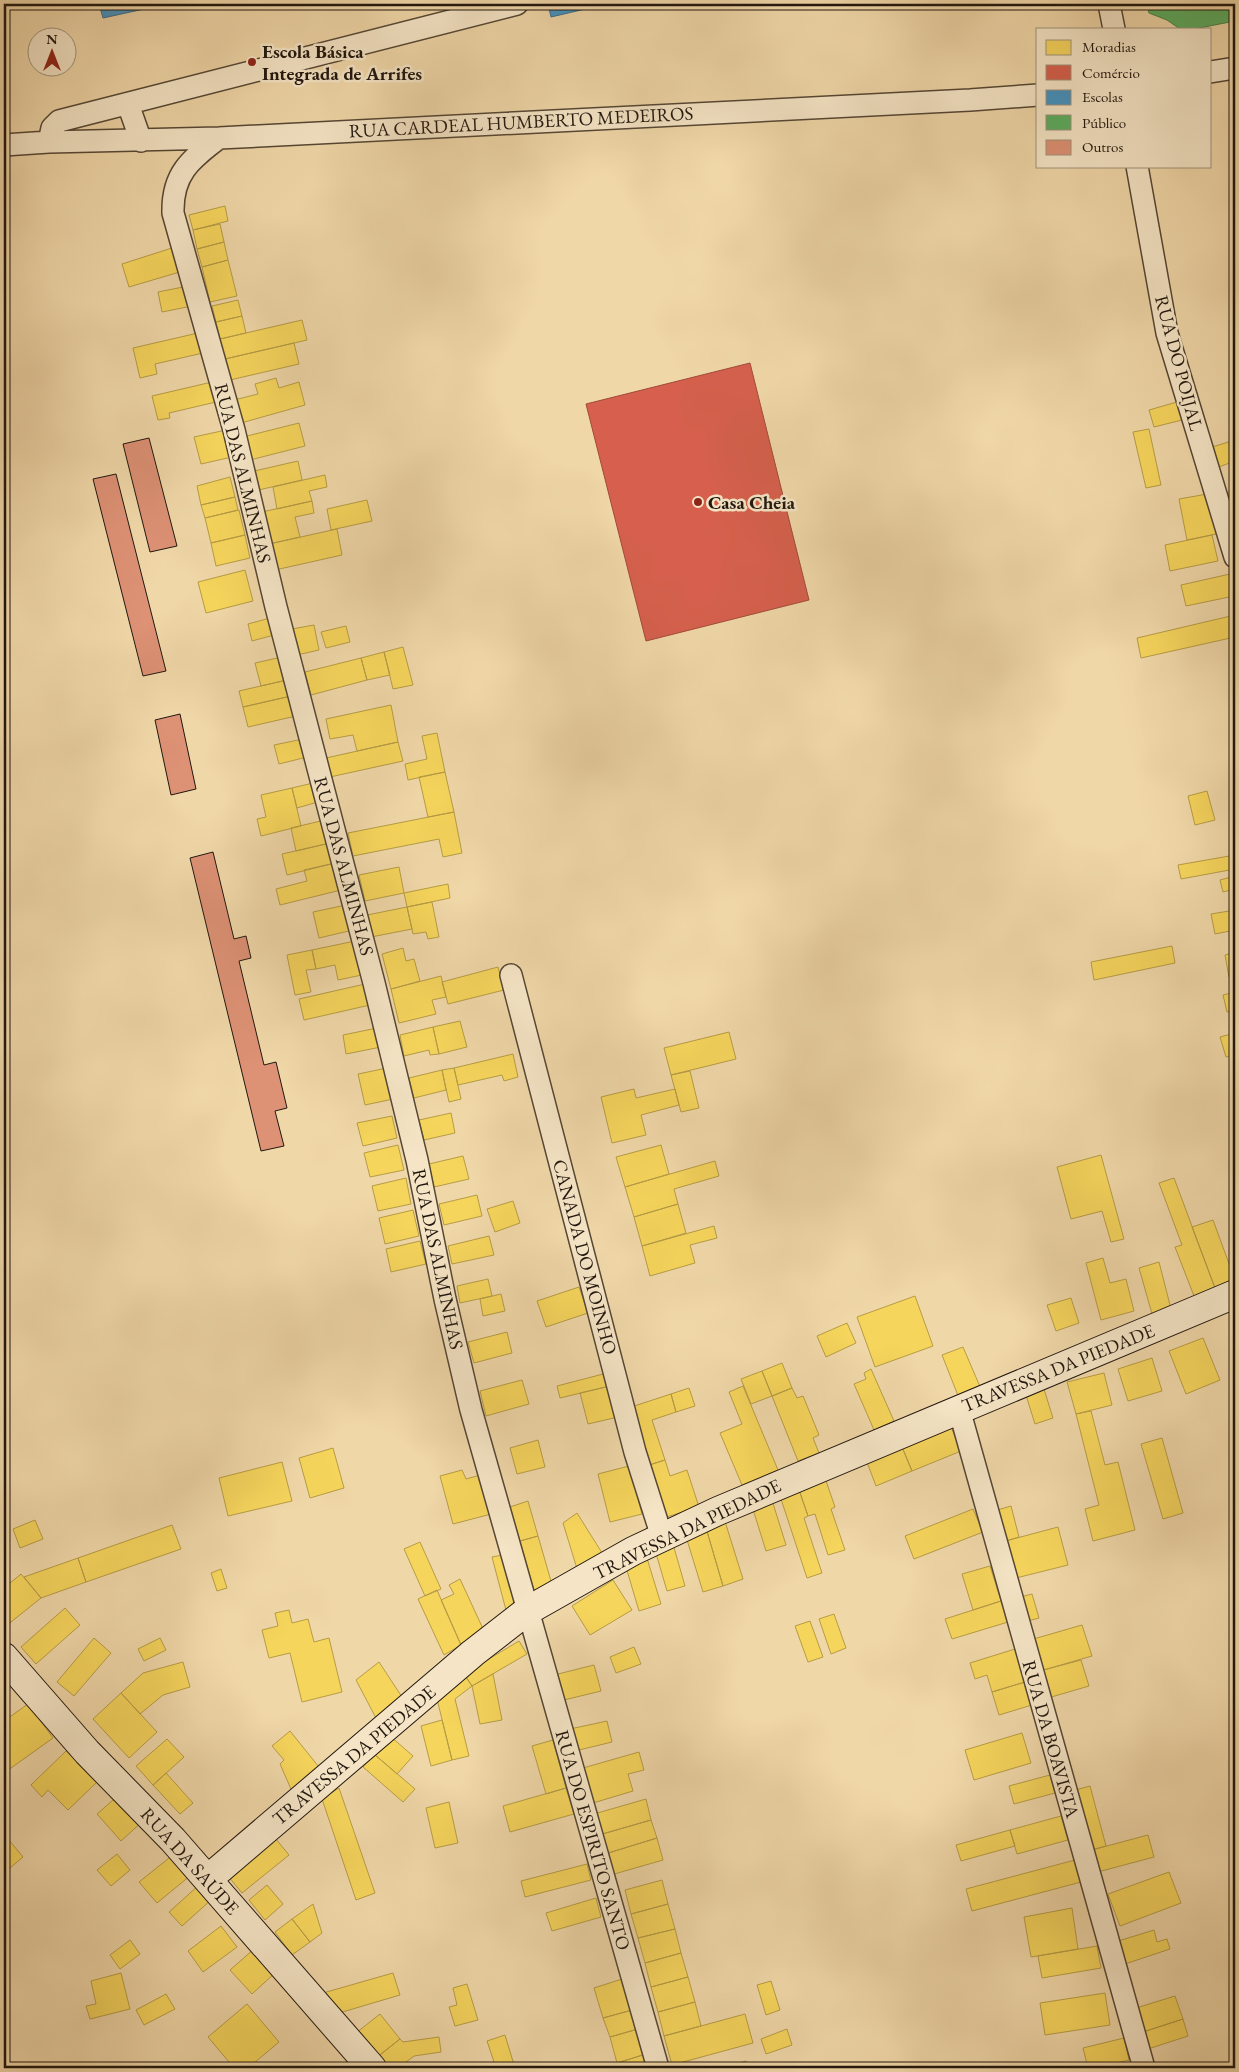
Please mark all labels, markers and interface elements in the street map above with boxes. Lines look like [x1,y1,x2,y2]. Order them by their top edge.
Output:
north arrow [28,28,78,78]
legend [1036,28,1212,168]
text: N [46,30,58,48]
text: Moradias [1082,37,1136,56]
place label: Escola Básica Integrada de Arrifes [262,39,422,86]
marker: Escola Básica Integrada de Arrifes [246,56,258,68]
text: Comércio [1082,63,1140,82]
text: Escolas [1082,87,1123,106]
street label: RUA CARDEAL HUMBERTO MEDEIROS [348,100,694,144]
text: Público [1082,113,1126,132]
text: Outros [1082,137,1123,156]
street label: RUA DO POIJAL [1149,292,1209,434]
street label: RUA DAS ALMINHAS [209,381,277,566]
place label: Casa Cheia [708,490,796,515]
marker: Casa Cheia [692,496,704,508]
street label: RUA DAS ALMINHAS [308,774,380,958]
street label: CANADA DO MOINHO [547,1157,623,1357]
street label: RUA DAS ALMINHAS [407,1166,469,1352]
street label: TRAVESSA DA PIEDADE [958,1318,1158,1418]
street label: TRAVESSA DA PIEDADE [589,1473,785,1585]
street label: RUA DA BOAVISTA [1017,1657,1086,1822]
street label: TRAVESSA DA PIEDADE [267,1679,441,1831]
street label: RUA DO ESPIRITO SANTO [550,1727,636,1953]
street label: RUA DA SAÚDE [135,1802,245,1920]

